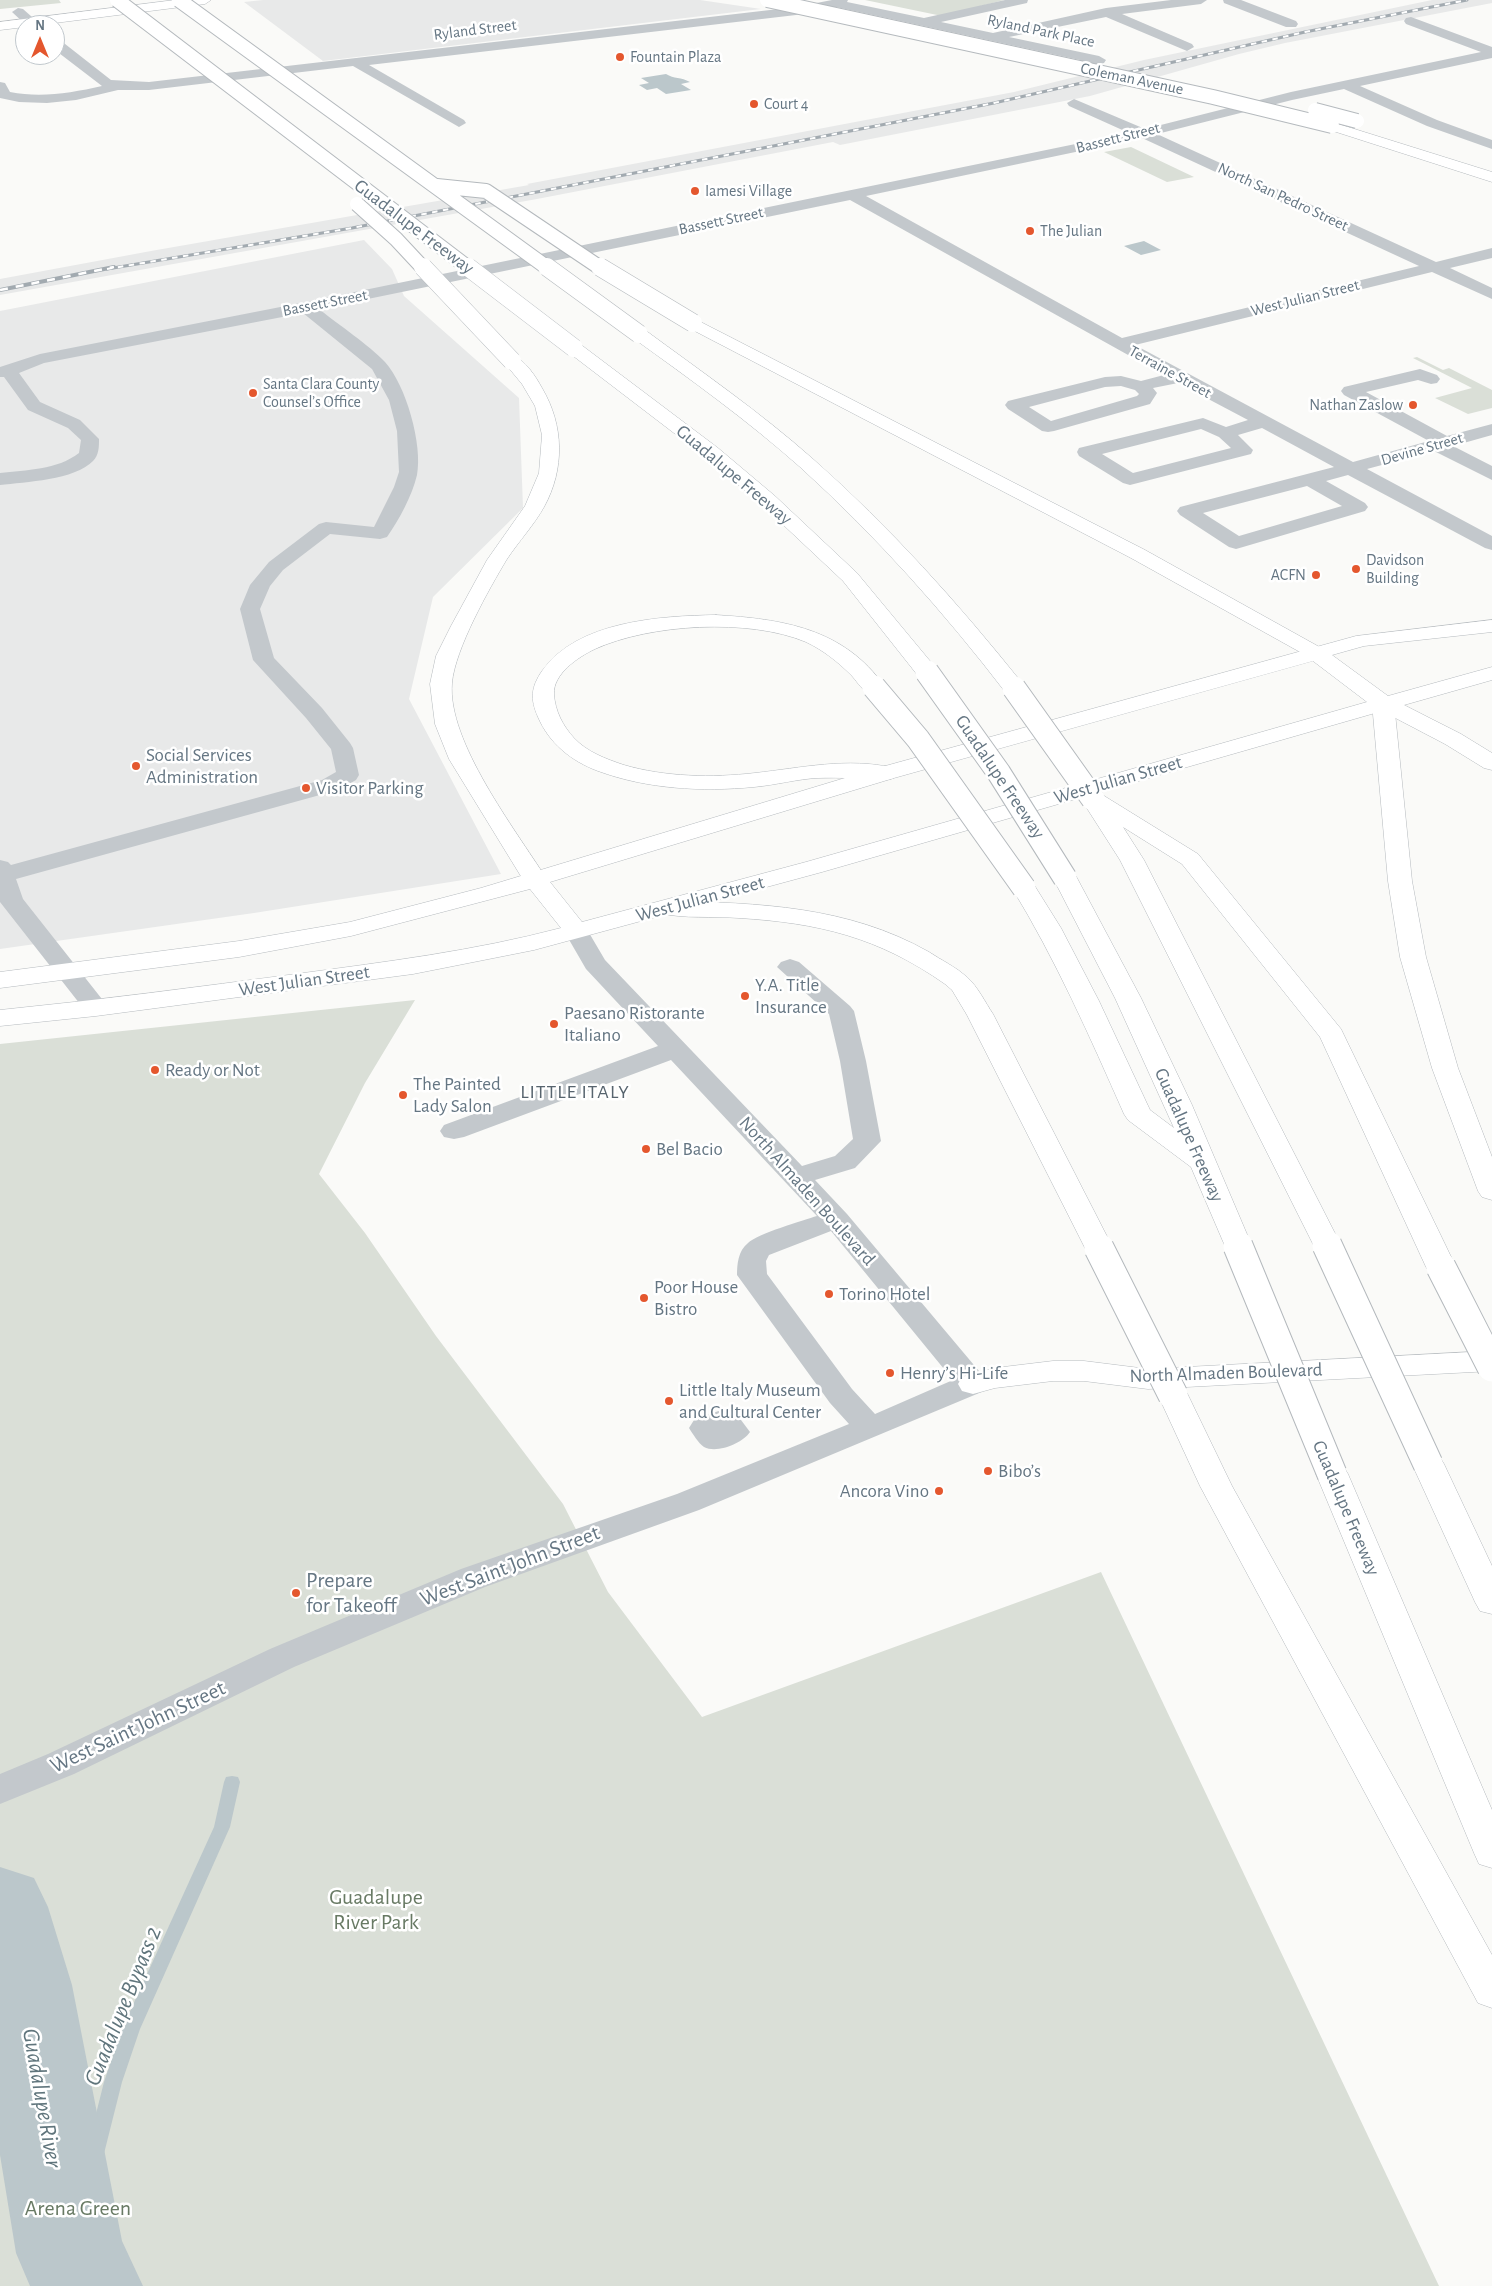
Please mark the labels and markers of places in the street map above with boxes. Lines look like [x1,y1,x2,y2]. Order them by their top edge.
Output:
place label: Fountain Plaza [630,47,721,67]
marker: Fountain Plaza [614,51,626,63]
place label: Court 4 [764,94,808,114]
marker: Court 4 [748,98,760,110]
place label: Iamesi Village [705,181,792,201]
marker: Iamesi Village [689,185,701,197]
place label: The Julian [1040,221,1102,241]
marker: The Julian [1024,225,1036,237]
place label: Santa Clara County Counsel’s Office [263,374,379,412]
marker: Santa Clara County Counsel’s Office [247,387,259,399]
place label: Nathan Zaslow [1309,395,1403,415]
marker: Nathan Zaslow [1407,399,1419,411]
place label: Davidson Building [1366,550,1424,588]
marker: Davidson Building [1350,563,1362,575]
place label: ACFN [1271,565,1306,585]
marker: ACFN [1310,569,1322,581]
place label: Social Services Administration [146,744,258,788]
marker: Social Services Administration [130,760,142,772]
place label: Visitor Parking [316,777,424,799]
marker: Visitor Parking [300,782,312,794]
place label: Y.A. Title Insurance [755,974,827,1018]
marker: Y.A. Title Insurance [739,990,751,1002]
place label: Paesano Ristorante Italiano [564,1002,705,1046]
marker: Paesano Ristorante Italiano [548,1018,560,1030]
place label: Ready or Not [165,1059,260,1081]
marker: Ready or Not [149,1064,161,1076]
place label: The Painted Lady Salon [413,1073,501,1117]
marker: The Painted Lady Salon [397,1089,409,1101]
place label: Bel Bacio [656,1138,723,1160]
marker: Bel Bacio [640,1143,652,1155]
place label: Poor House Bistro [654,1276,738,1320]
place label: Torino Hotel [839,1283,930,1305]
marker: Torino Hotel [823,1288,835,1300]
marker: Poor House Bistro [638,1292,650,1304]
place label: Henry’s Hi-Life [900,1362,1008,1384]
marker: Henry’s Hi-Life [884,1367,896,1379]
place label: Little Italy Museum and Cultural Center [679,1379,821,1423]
marker: Little Italy Museum and Cultural Center [663,1395,675,1407]
place label: Bibo’s [998,1460,1041,1482]
marker: Bibo’s [982,1465,994,1477]
place label: Ancora Vino [840,1480,929,1502]
marker: Ancora Vino [933,1485,945,1497]
place label: Prepare for Takeoff [306,1567,397,1618]
marker: Prepare for Takeoff [290,1587,302,1599]

